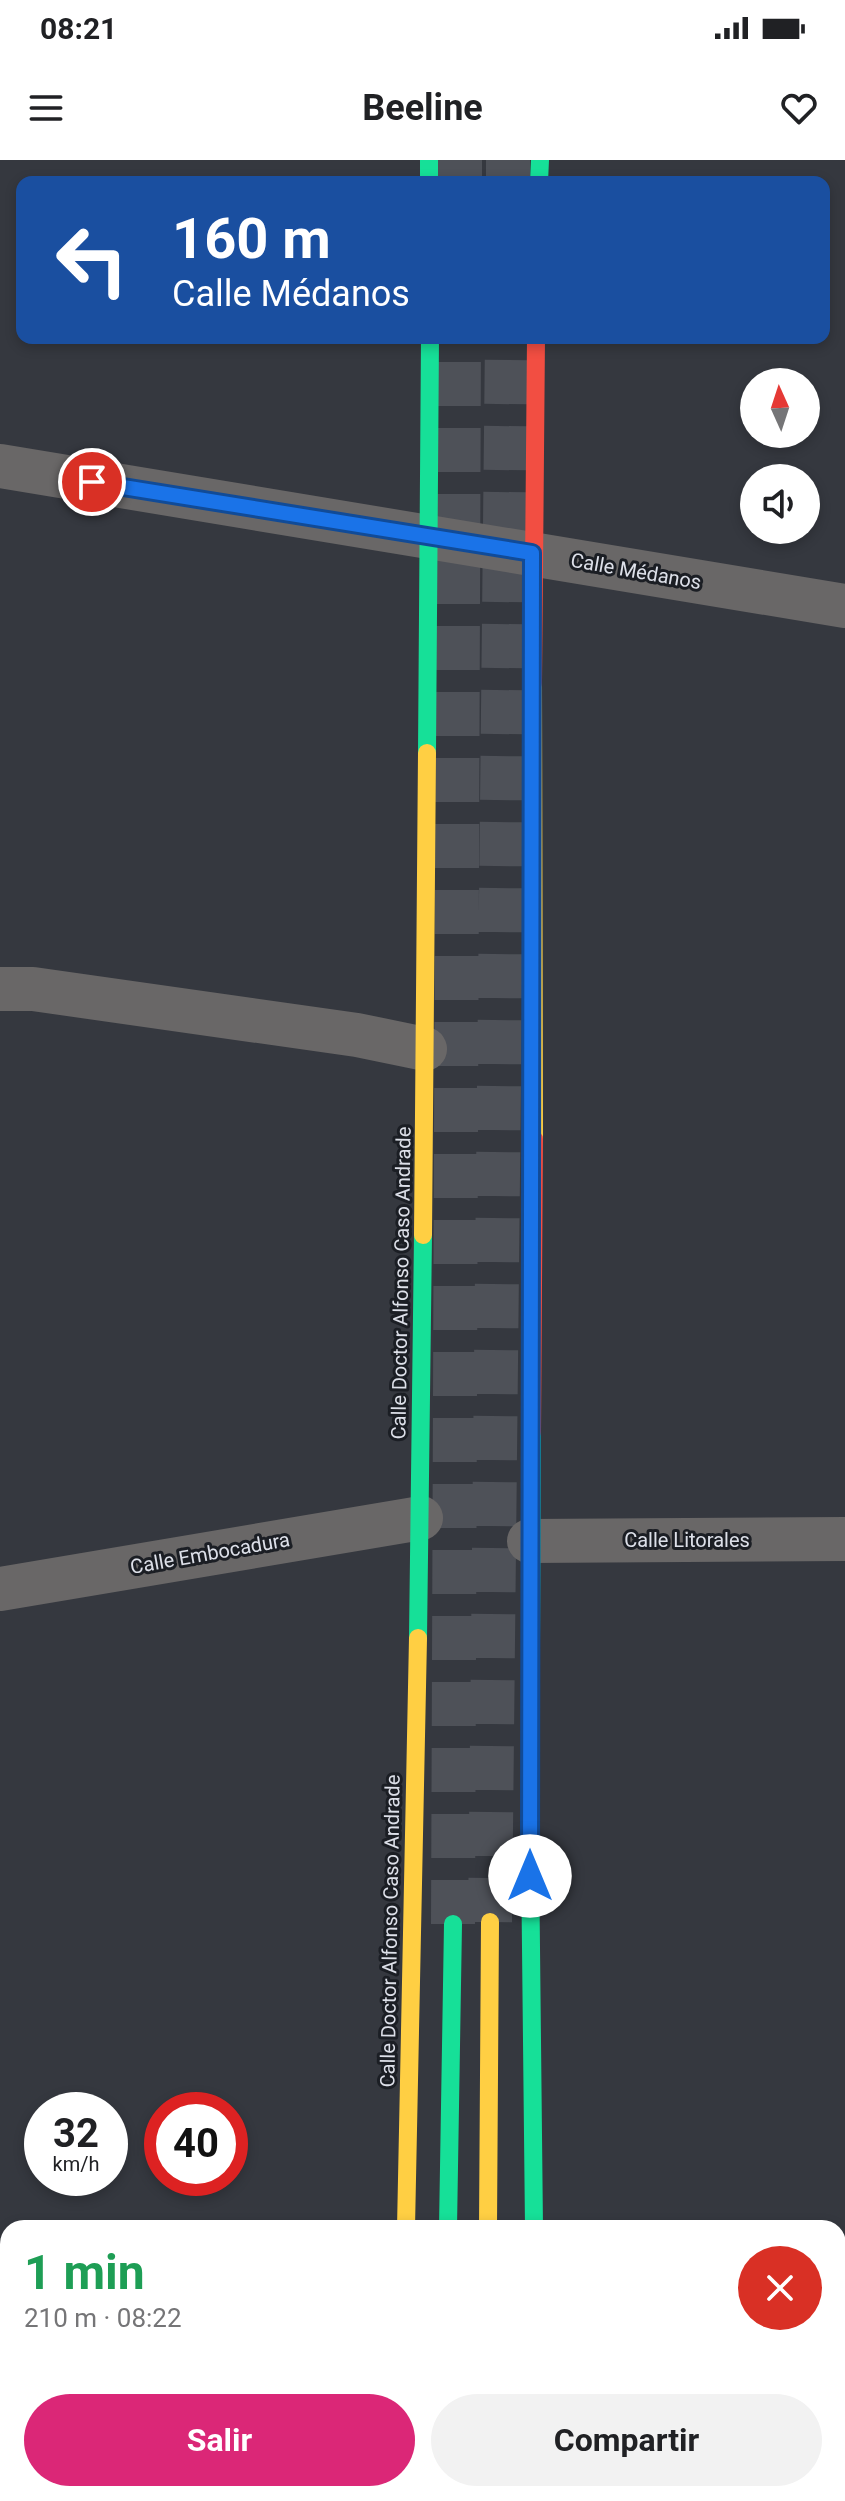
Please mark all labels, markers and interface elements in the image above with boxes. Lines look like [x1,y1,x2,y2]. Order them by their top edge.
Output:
text: 08:21 [40,11,117,46]
icon: menu [24,86,68,130]
icon: heart [777,86,821,130]
text: Beeline [362,87,483,129]
text: 160 m [172,206,331,272]
icon: left [40,208,144,312]
text: Calle Médanos [172,273,410,315]
north arrow [740,368,820,448]
map controls [740,368,820,544]
pin [58,448,126,516]
icon: arrive [70,460,114,504]
button: sound [740,464,820,544]
street label: Calle Médanos [569,548,703,594]
street label: Calle Doctor Alfonso Caso Andrade [386,1126,416,1440]
street label: Calle Embocadura [128,1527,292,1579]
street label: Calle Litorales [624,1528,750,1552]
street label: Calle Doctor Alfonso Caso Andrade [375,1774,405,2088]
position arrow [488,1834,572,1918]
speed limit sign: 40 [144,2092,248,2196]
text: 32 [53,2110,99,2157]
text: km/h [53,2152,99,2176]
text: 1 min [24,2244,145,2301]
button: close [738,2246,822,2330]
text: 210 m · 08:22 [24,2303,182,2333]
button: Salir [24,2394,415,2486]
button: Compartir [431,2394,822,2486]

